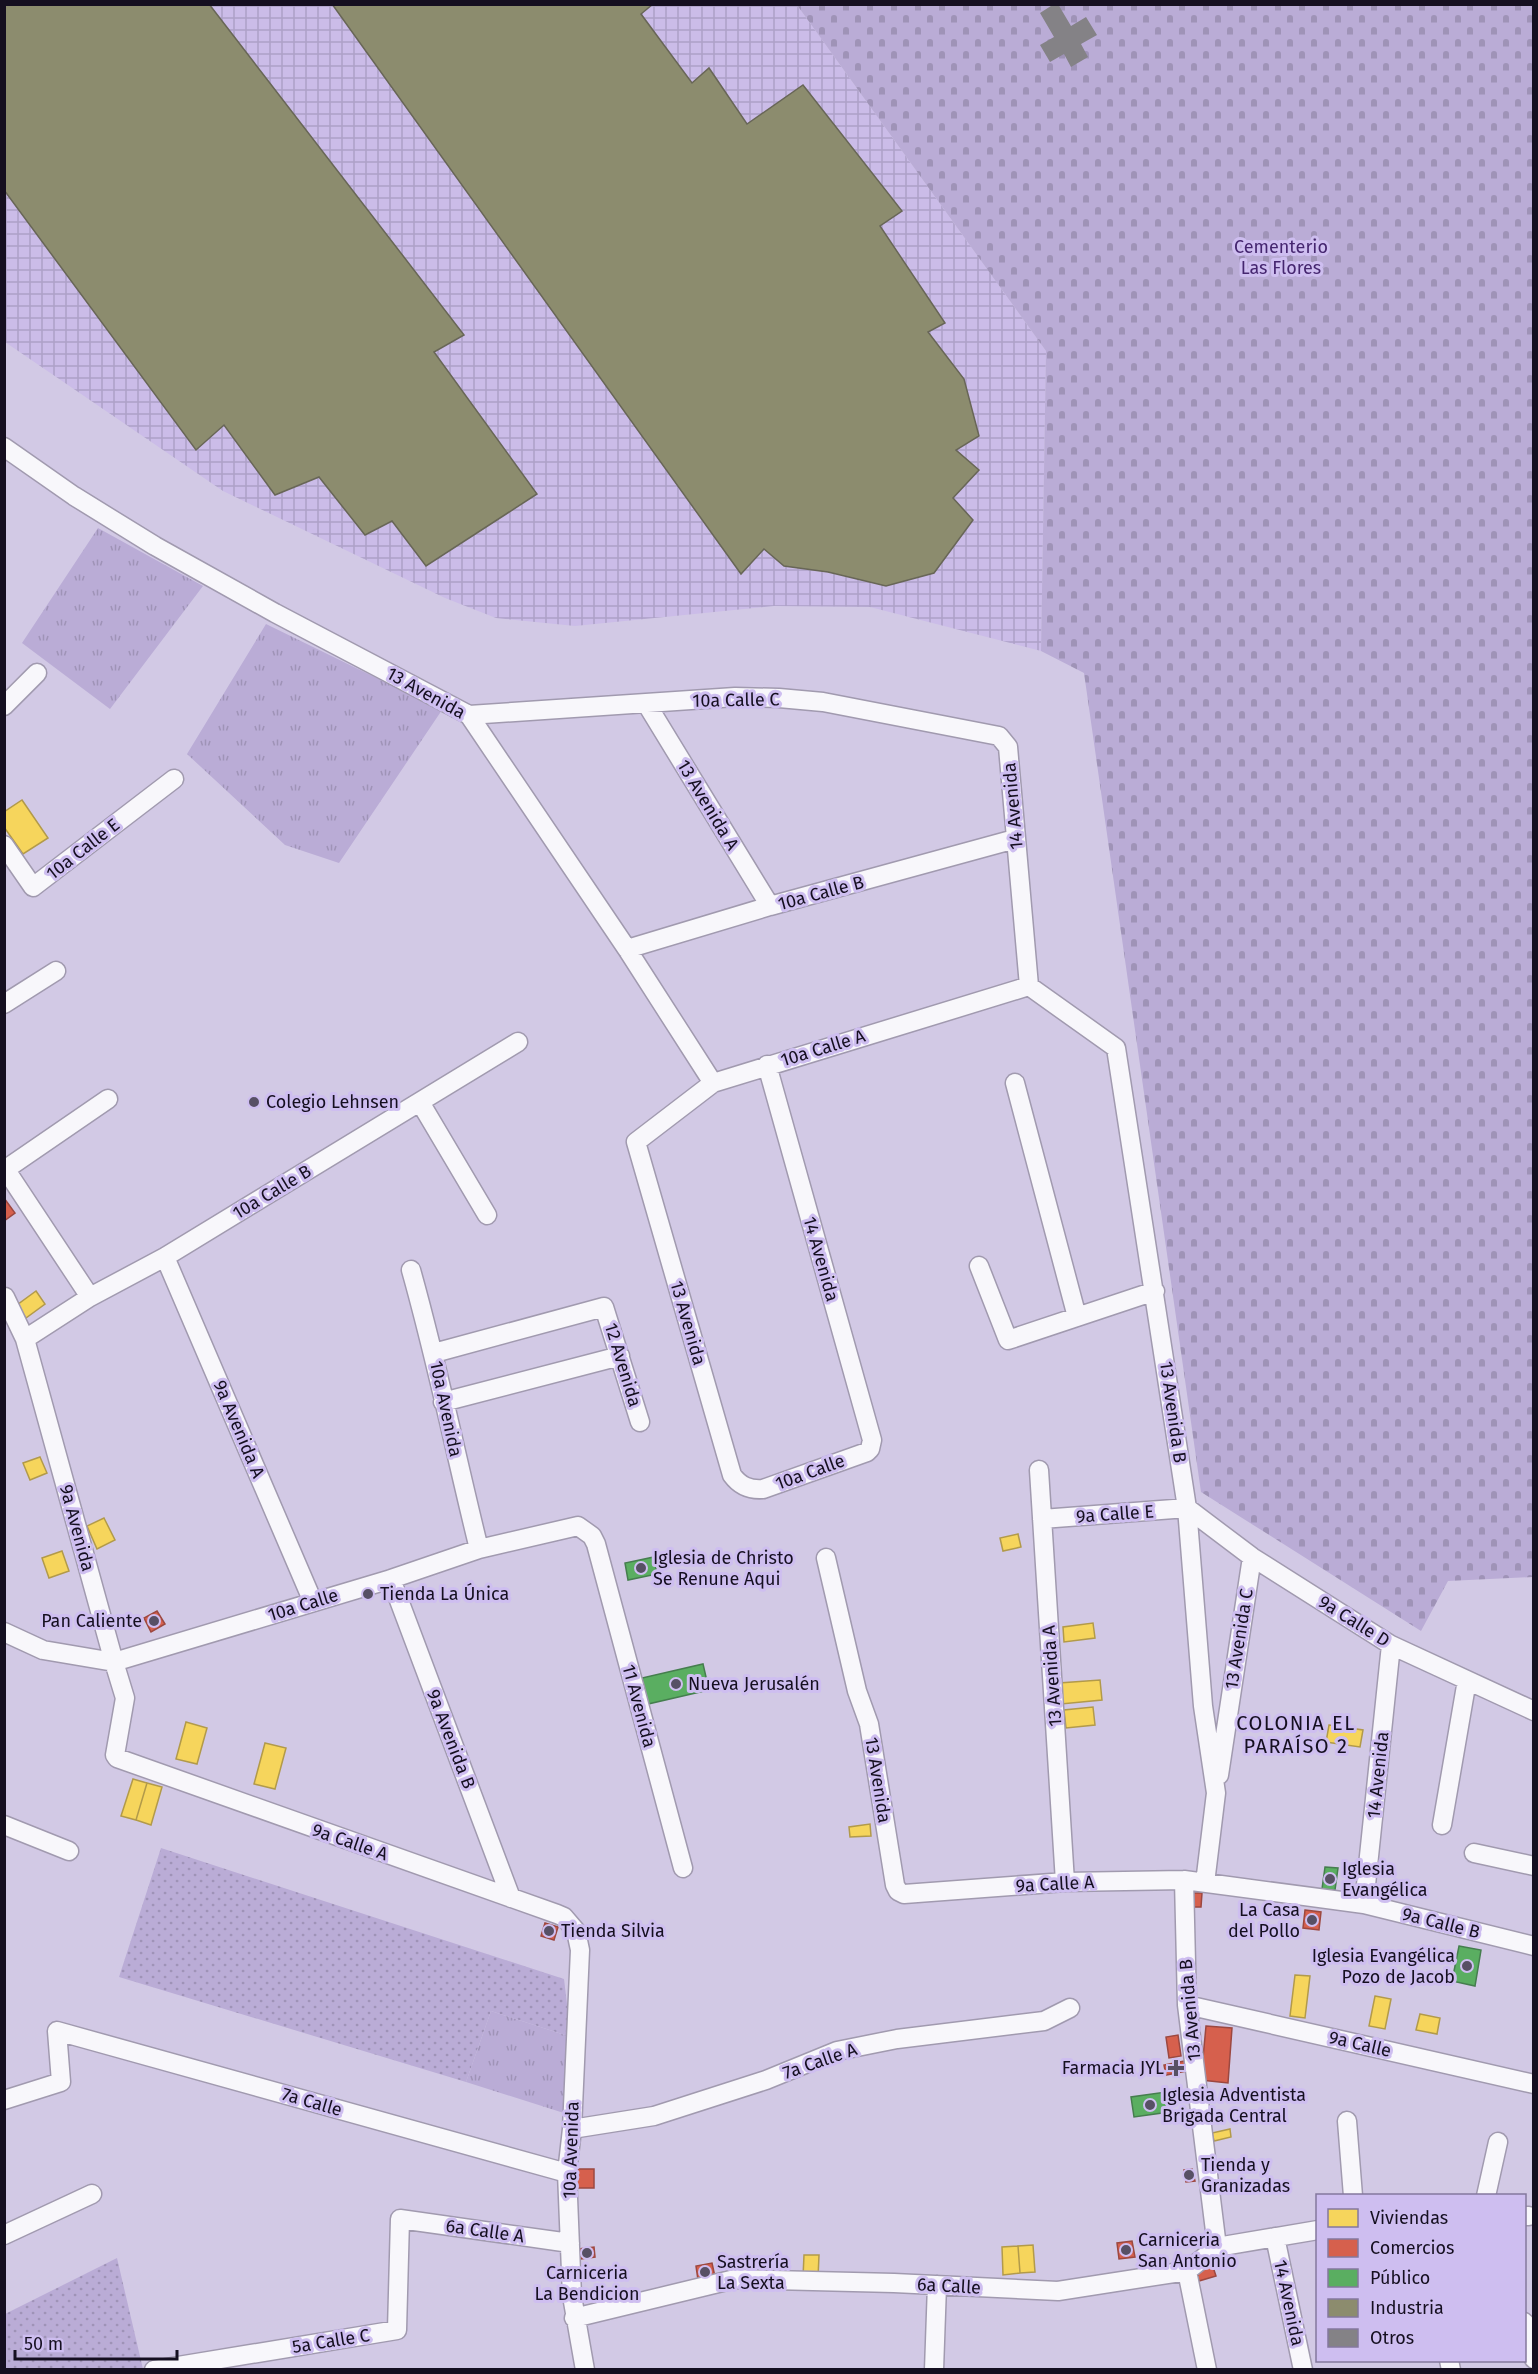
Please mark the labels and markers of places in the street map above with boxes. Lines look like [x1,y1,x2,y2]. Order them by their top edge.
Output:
place label: Colegio Lehnsen [266,1091,399,1113]
marker: Colegio Lehnsen [247,1095,261,1109]
place label: Iglesia de Christo Se Renune Aqui [653,1547,794,1590]
marker: Iglesia de Christo Se Renune Aqui [634,1561,648,1575]
place label: Tienda La Única [380,1582,509,1605]
marker: Tienda La Única [361,1587,375,1601]
place label: Pan Caliente [41,1610,142,1632]
marker: Pan Caliente [147,1614,161,1628]
place label: Nueva Jerusalén [688,1673,820,1695]
marker: Nueva Jerusalén [669,1677,683,1691]
place label: Iglesia Evangélica [1342,1858,1428,1901]
marker: Iglesia Evangélica [1323,1872,1337,1886]
place label: La Casa del Pollo [1228,1899,1300,1942]
marker: La Casa del Pollo [1305,1913,1319,1927]
place label: Tienda Silvia [561,1920,665,1942]
marker: Tienda Silvia [542,1924,556,1938]
place label: Iglesia Evangélica Pozo de Jacob [1312,1945,1455,1988]
marker: Iglesia Evangélica Pozo de Jacob [1460,1959,1474,1973]
place label: Farmacia JYL [1062,2057,1164,2079]
marker: Farmacia JYL [1169,2061,1183,2075]
place label: Iglesia Adventista Brigada Central [1162,2084,1306,2127]
marker: Iglesia Adventista Brigada Central [1143,2098,1157,2112]
place label: Tienda y Granizadas [1201,2154,1290,2197]
marker: Tienda y Granizadas [1182,2168,1196,2182]
place label: Carniceria San Antonio [1138,2229,1237,2272]
marker: Carniceria San Antonio [1119,2243,1133,2257]
marker: Carniceria La Bendicion [580,2246,594,2260]
place label: Sastrería La Sexta [717,2251,789,2294]
place label: Carniceria La Bendicion [534,2262,640,2305]
marker: Sastrería La Sexta [698,2265,712,2279]

